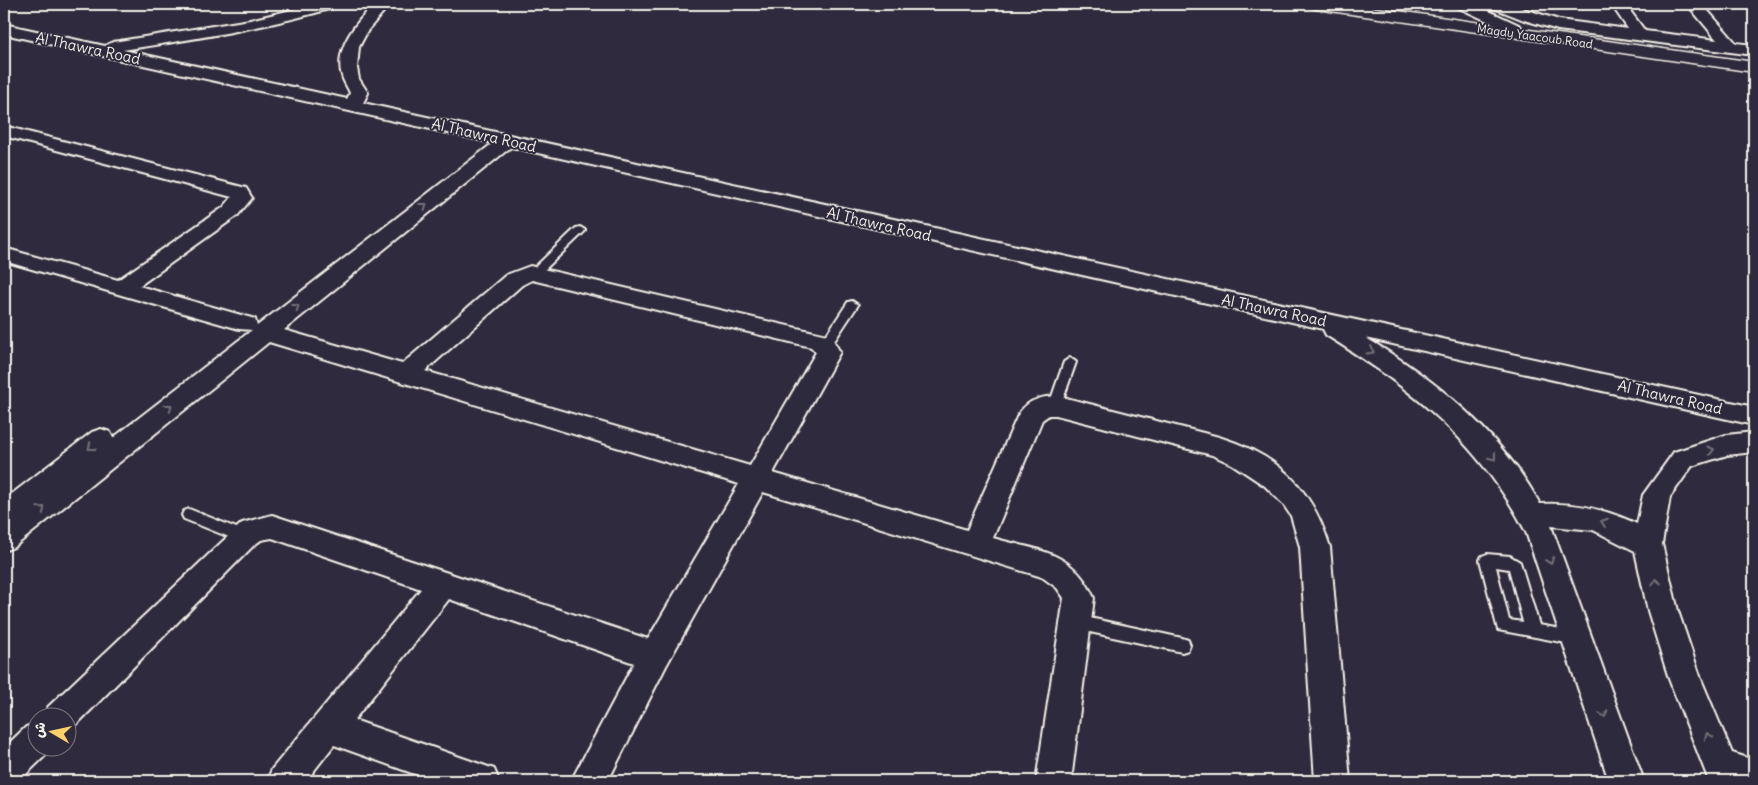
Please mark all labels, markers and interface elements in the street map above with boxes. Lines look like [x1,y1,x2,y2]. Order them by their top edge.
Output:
street label: Magdy Yaacoub Road [1476,20,1594,52]
street label: Al Thawra Road [34,28,142,68]
street label: Al Thawra Road [430,114,538,156]
one-way arrow [418,203,428,212]
street label: Al Thawra Road [825,203,933,245]
street label: Al Thawra Road [1220,290,1328,330]
one-way arrow [290,304,299,312]
one-way arrow [1365,345,1374,355]
street label: Al Thawra Road [1616,376,1724,418]
one-way arrow [163,405,172,413]
one-way arrow [87,442,96,451]
one-way arrow [1706,446,1714,456]
one-way arrow [1488,451,1496,460]
one-way arrow [36,506,45,514]
one-way arrow [1601,518,1609,528]
one-way arrow [1545,556,1555,565]
one-way arrow [1651,578,1662,586]
north arrow [28,708,78,758]
one-way arrow [1598,710,1608,718]
text: ش [29,721,49,739]
one-way arrow [1704,732,1714,741]

